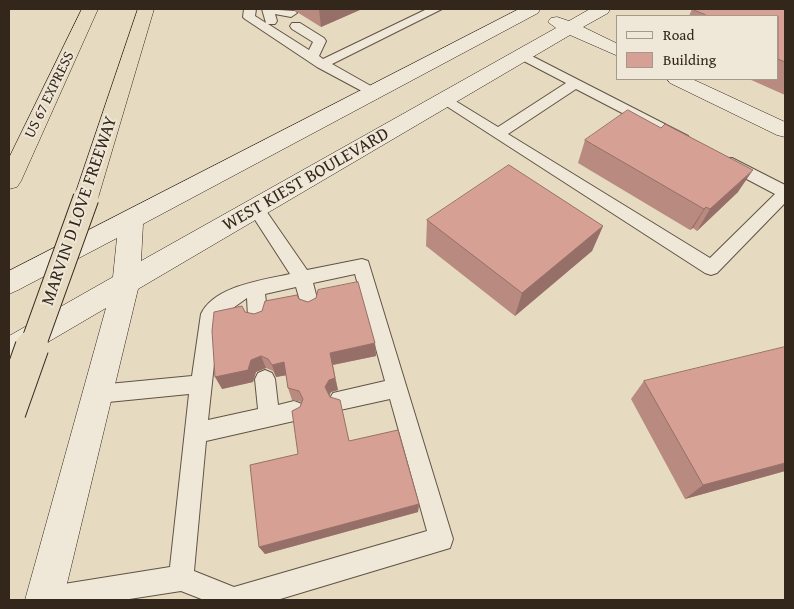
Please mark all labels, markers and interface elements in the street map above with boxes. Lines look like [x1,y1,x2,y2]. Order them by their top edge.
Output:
legend [616,15,779,80]
text: Road [663,24,694,45]
street label: US 67 EXPRESS [21,49,79,141]
text: Building [663,49,716,70]
street label: MARVIN D LOVE FREEWAY [37,114,123,308]
street label: WEST KIEST BOULEVARD [219,124,393,236]

